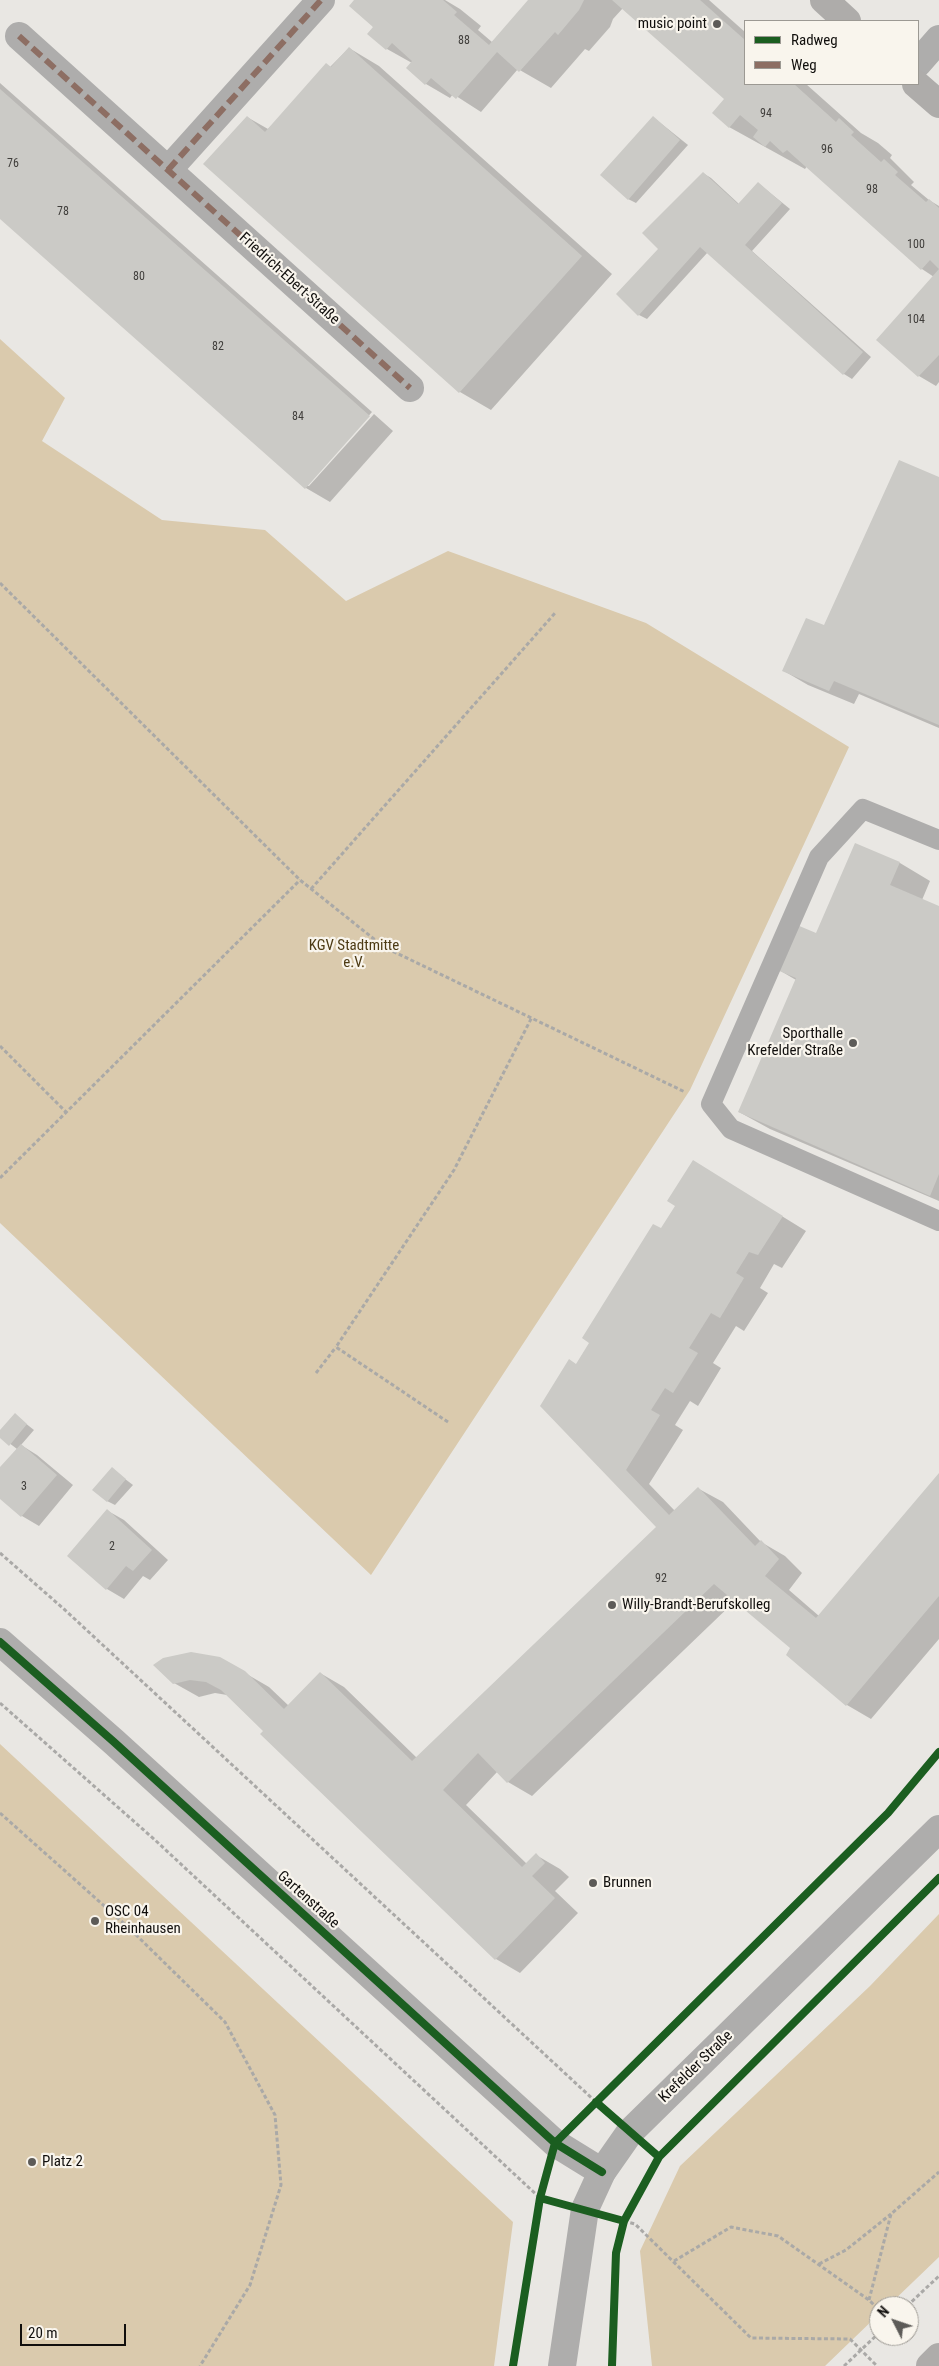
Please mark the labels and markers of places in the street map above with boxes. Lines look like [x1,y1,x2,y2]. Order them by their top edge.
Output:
place label: music point [638,15,707,33]
marker: music point [711,18,723,30]
place label: Sporthalle Krefelder Straße [747,1025,843,1060]
marker: Sporthalle Krefelder Straße [847,1037,859,1049]
place label: Willy-Brandt-Berufskolleg [622,1596,770,1614]
marker: Willy-Brandt-Berufskolleg [606,1599,618,1611]
place label: Brunnen [603,1874,652,1892]
marker: Brunnen [587,1877,599,1889]
place label: OSC 04 Rheinhausen [105,1903,181,1938]
marker: OSC 04 Rheinhausen [89,1915,101,1927]
place label: Platz 2 [42,2153,83,2171]
marker: Platz 2 [26,2156,38,2168]

